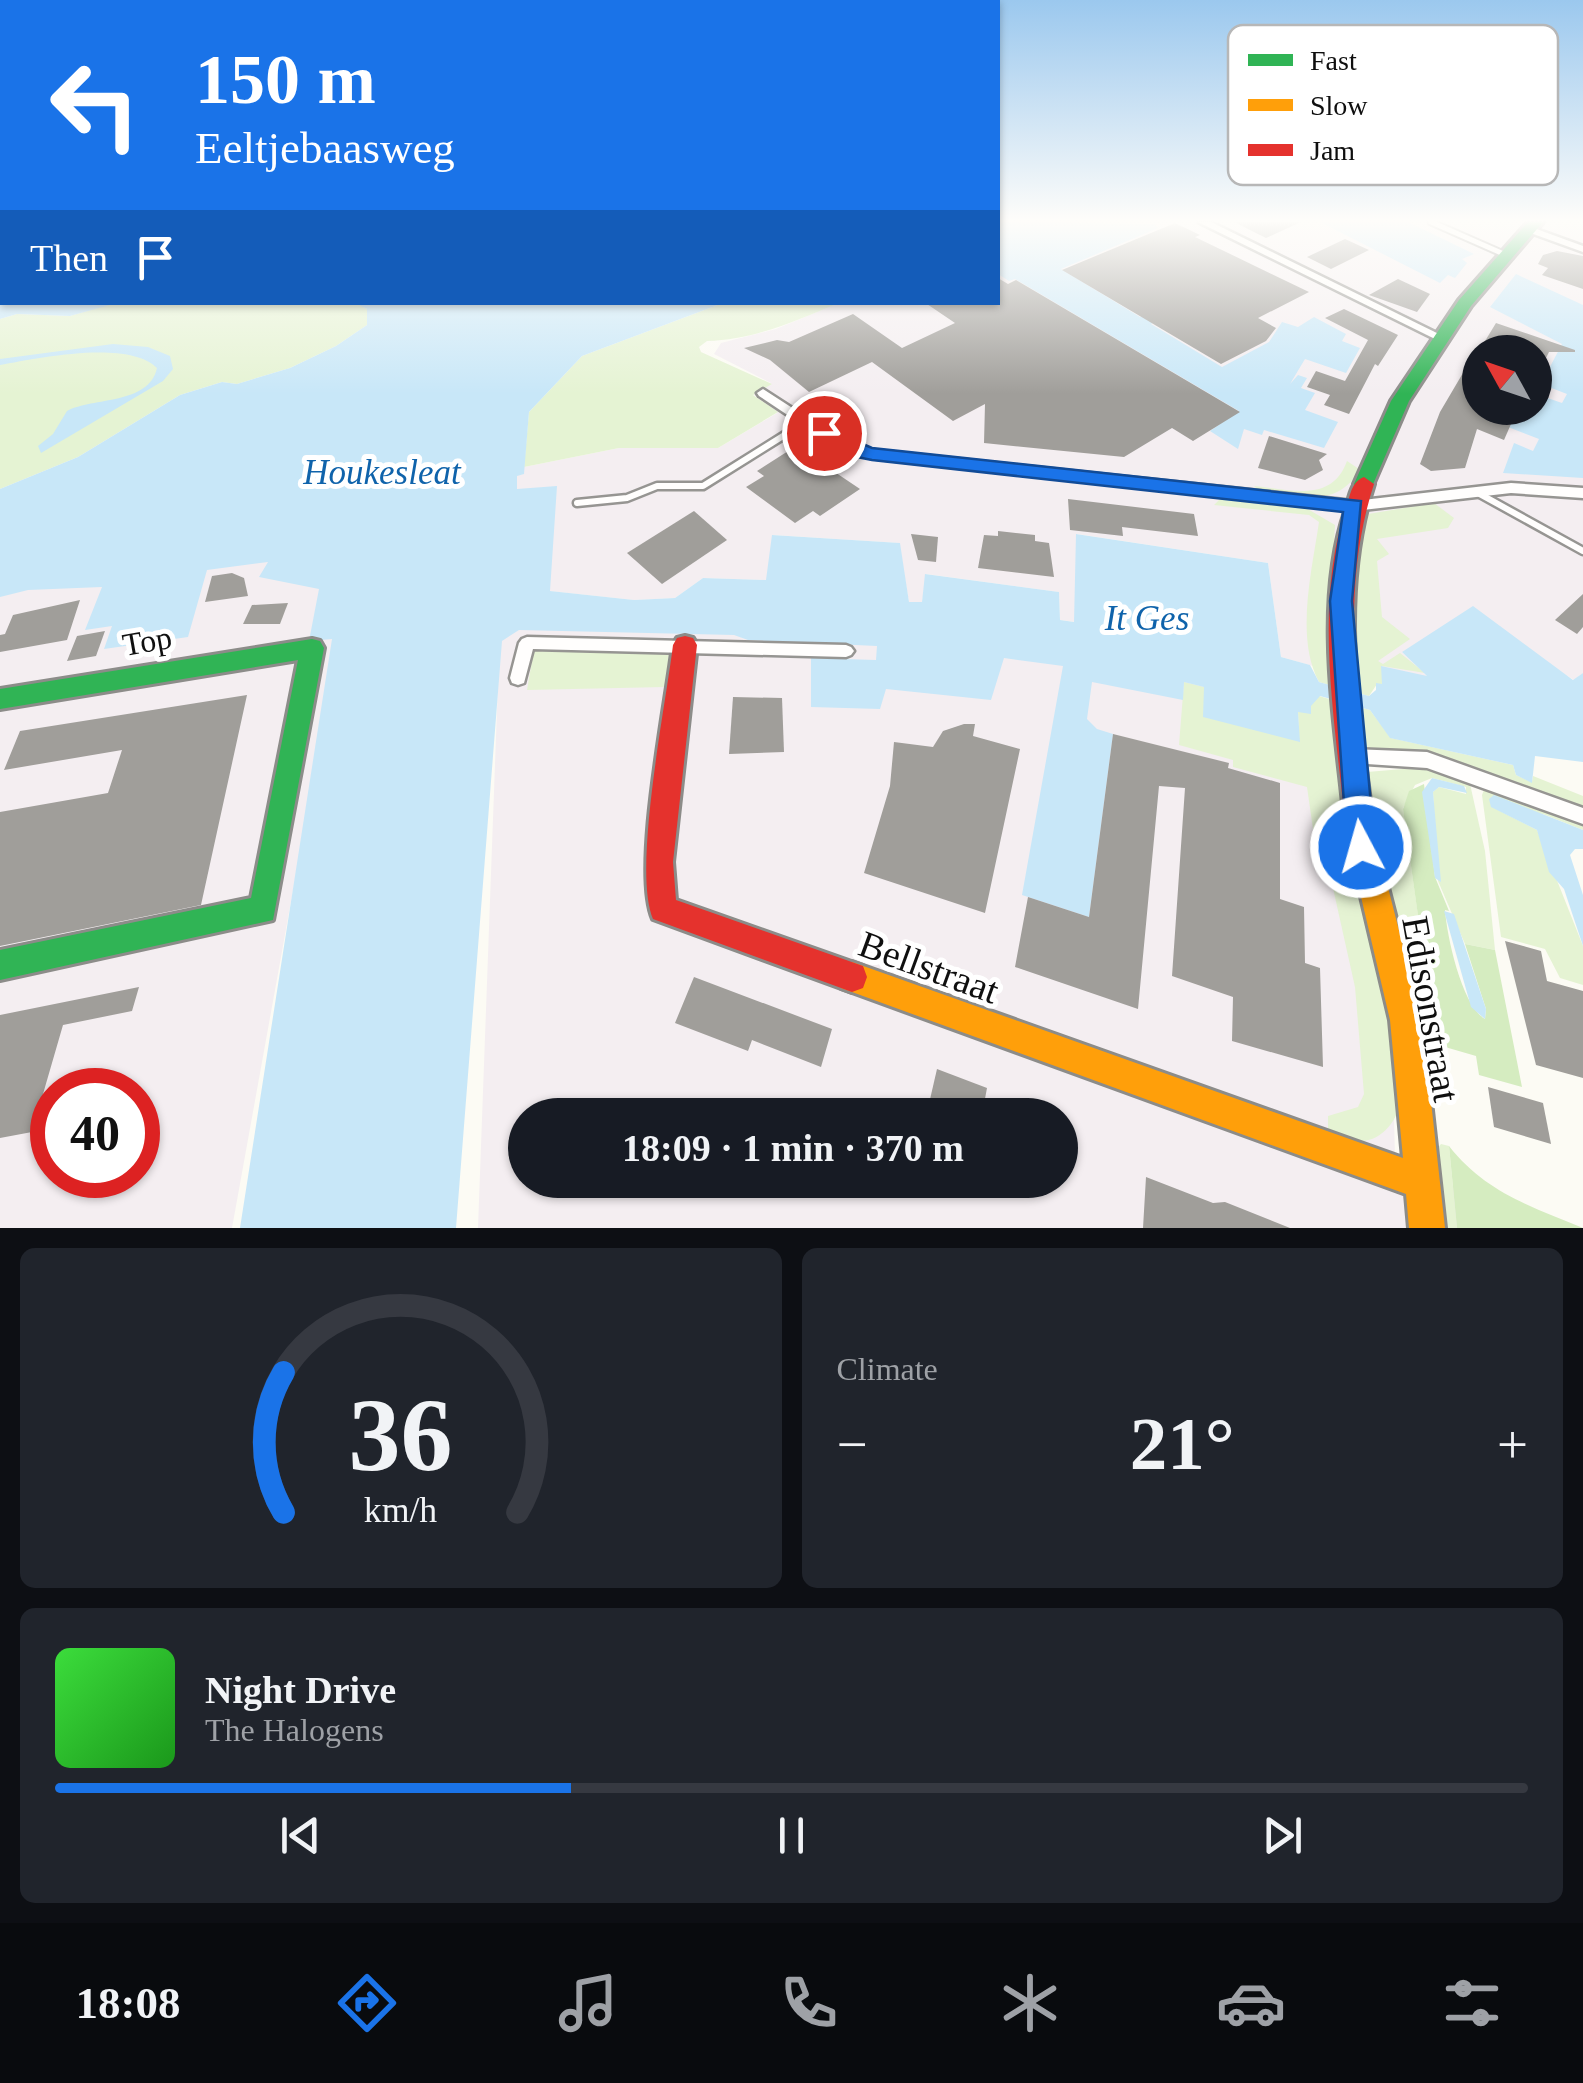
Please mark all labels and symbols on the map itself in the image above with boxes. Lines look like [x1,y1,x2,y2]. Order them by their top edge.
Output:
legend [1228,25,1558,185]
text: Fast [1310,45,1357,76]
text: Slow [1310,90,1368,121]
text: Jam [1310,135,1355,166]
north arrow [1462,335,1552,425]
pin [782,391,867,476]
water label: Houkesleat [302,453,462,492]
water label: It Ges [1104,599,1189,638]
street label: Top [120,619,174,663]
position arrow [1309,795,1413,899]
street label: Edisonstraat [1394,913,1468,1106]
street label: Bellstraat [853,922,1005,1012]
speed limit sign: 40 [30,1068,160,1198]

